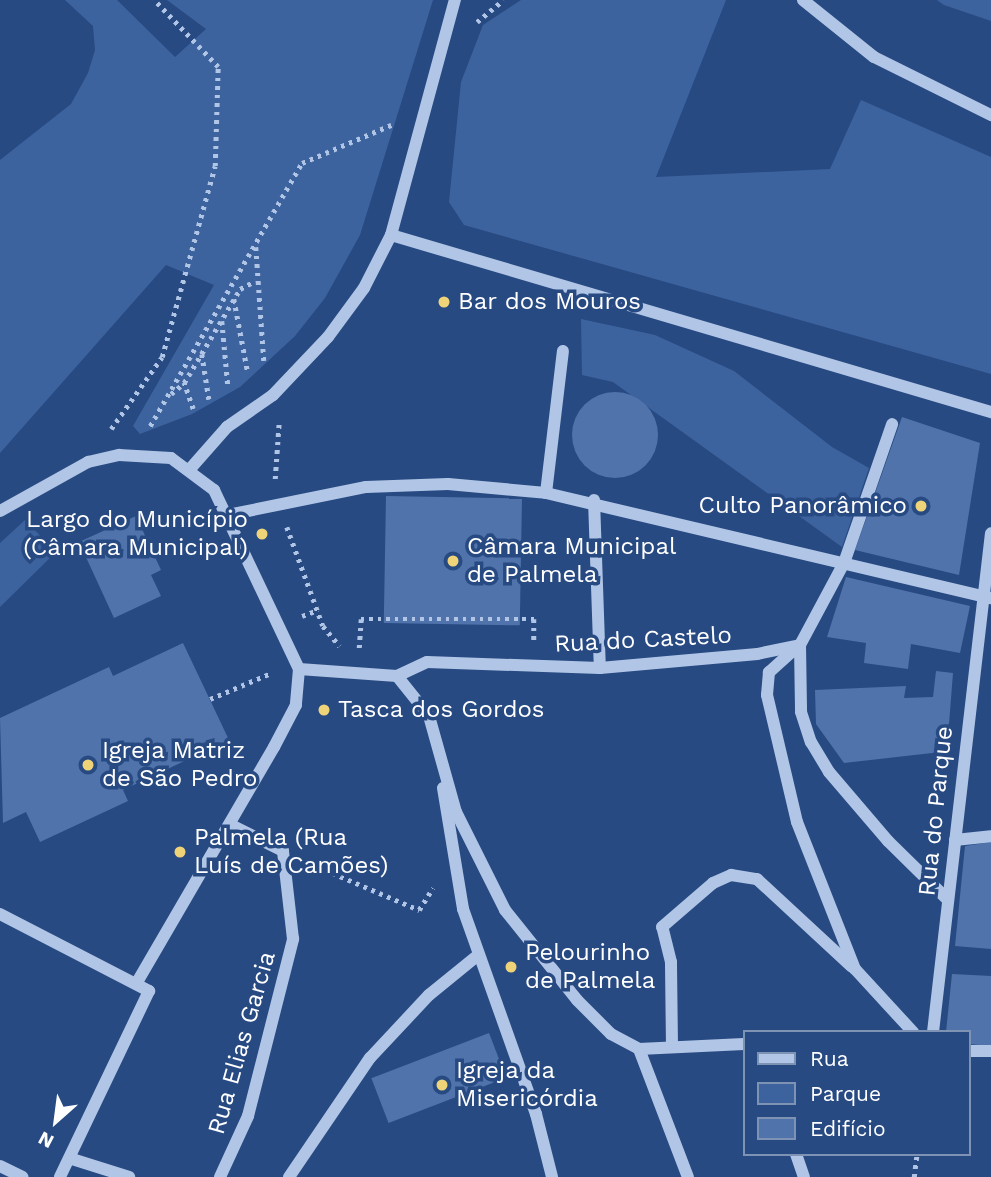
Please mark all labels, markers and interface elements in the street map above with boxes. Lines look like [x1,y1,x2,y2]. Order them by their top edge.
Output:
place label: Bar dos Mouros [458,288,641,316]
marker: Bar dos Mouros [436,294,452,310]
place label: Culto Panorâmico [699,492,907,520]
marker: Culto Panorâmico [913,498,929,514]
place label: Largo do Município (Câmara Municipal) [23,506,248,562]
marker: Largo do Município (Câmara Municipal) [254,526,270,542]
place label: Câmara Municipal de Palmela [467,533,677,589]
marker: Câmara Municipal de Palmela [445,553,461,569]
street label: Rua do Castelo [553,621,733,659]
place label: Tasca dos Gordos [338,696,545,724]
marker: Tasca dos Gordos [316,702,332,718]
street label: Rua do Parque [913,724,959,898]
place label: Igreja Matriz de São Pedro [102,737,258,793]
marker: Igreja Matriz de São Pedro [80,757,96,773]
place label: Palmela (Rua Luís de Camões) [194,824,388,880]
marker: Palmela (Rua Luís de Camões) [172,844,188,860]
place label: Pelourinho de Palmela [525,939,655,995]
street label: Rua Elias Garcia [202,948,282,1138]
marker: Pelourinho de Palmela [503,959,519,975]
legend [743,1030,970,1156]
text: Rua [810,1046,849,1071]
place label: Igreja da Misericórdia [456,1057,598,1113]
marker: Igreja da Misericórdia [434,1077,450,1093]
text: Parque [810,1081,881,1106]
north arrow [21,1086,91,1156]
text: Edifício [810,1116,886,1141]
text: N [34,1127,58,1153]

